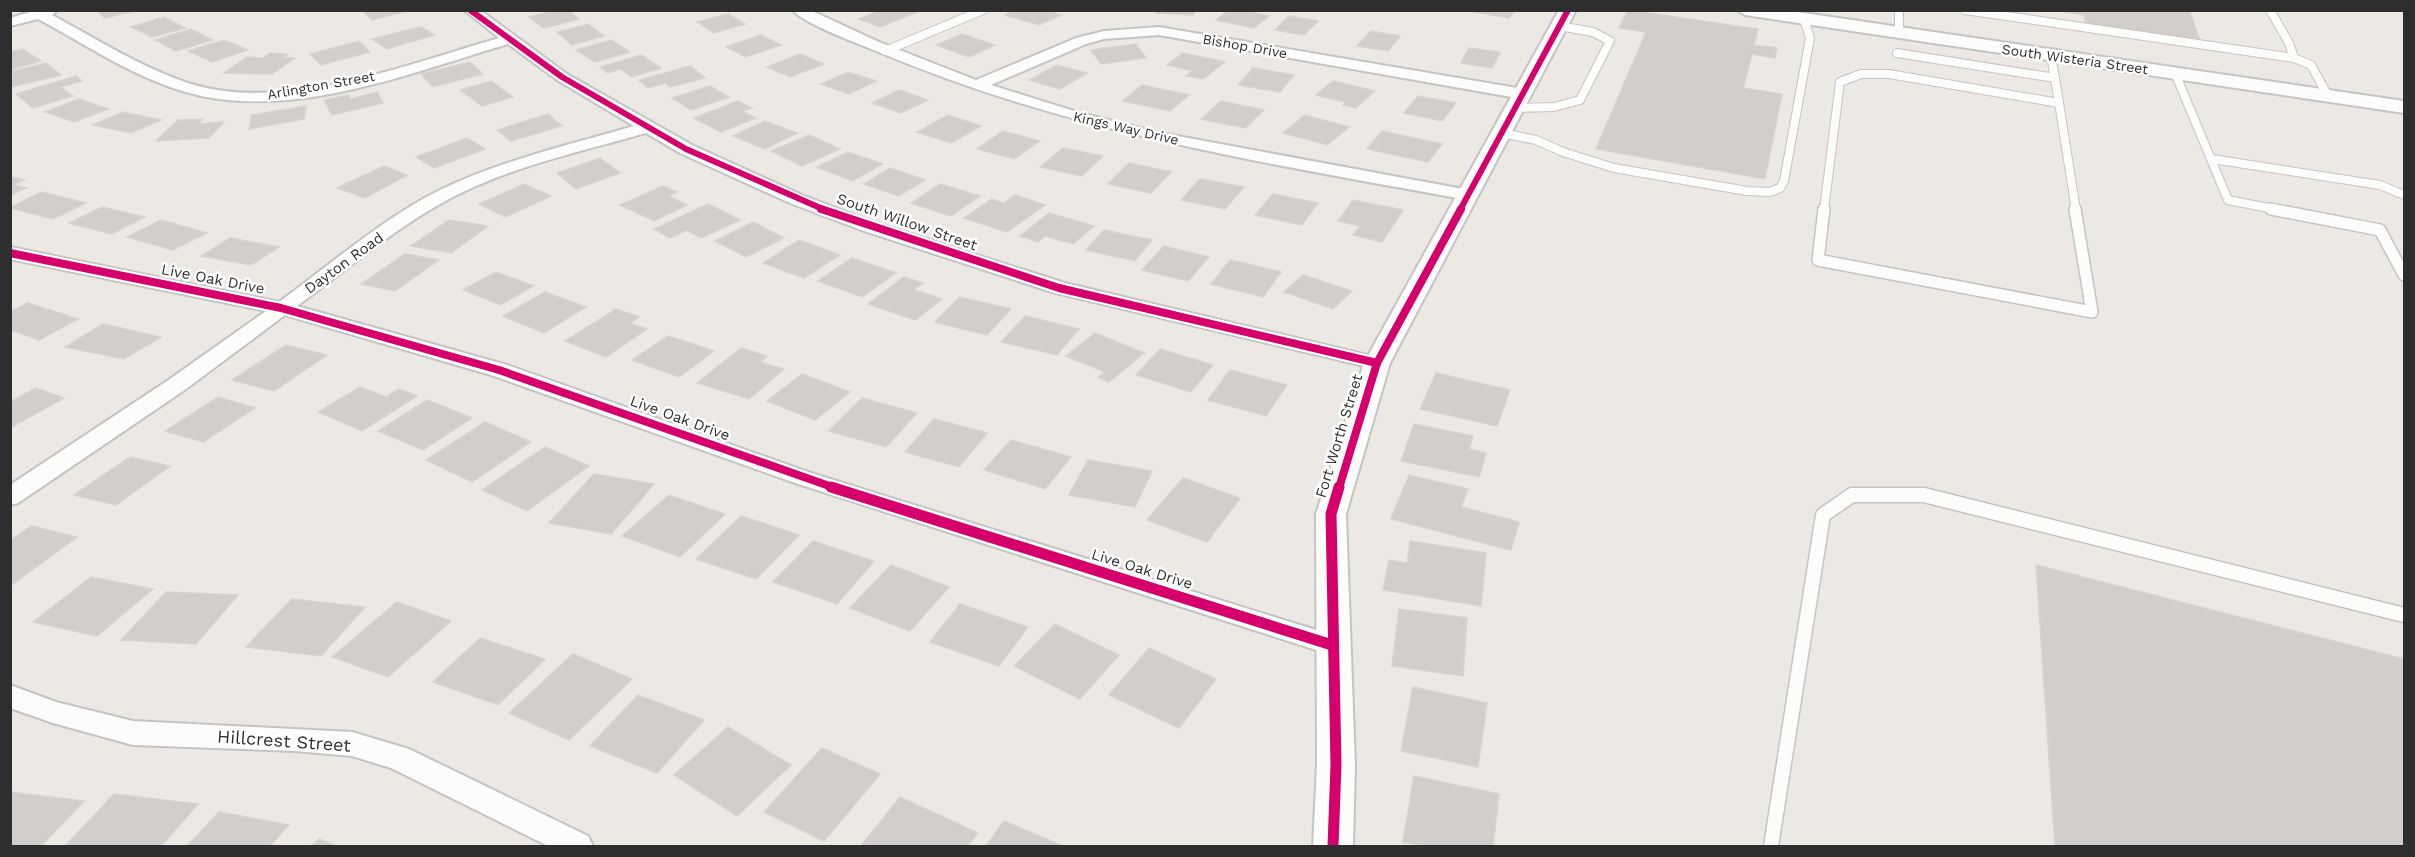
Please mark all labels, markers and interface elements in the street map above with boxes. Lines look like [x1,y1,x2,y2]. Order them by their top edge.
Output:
street label: Bishop Drive [1201,31,1289,61]
street label: South Wisteria Street [2001,41,2149,77]
street label: Arlington Street [266,68,376,102]
street label: Kings Way Drive [1072,108,1180,148]
street label: South Willow Street [835,190,980,255]
street label: Dayton Road [301,228,387,298]
street label: Live Oak Drive [160,260,266,298]
street label: Fort Worth Street [1312,371,1367,500]
street label: Live Oak Drive [628,392,732,444]
street label: Live Oak Drive [1089,545,1195,593]
street label: Hillcrest Street [217,725,352,756]

